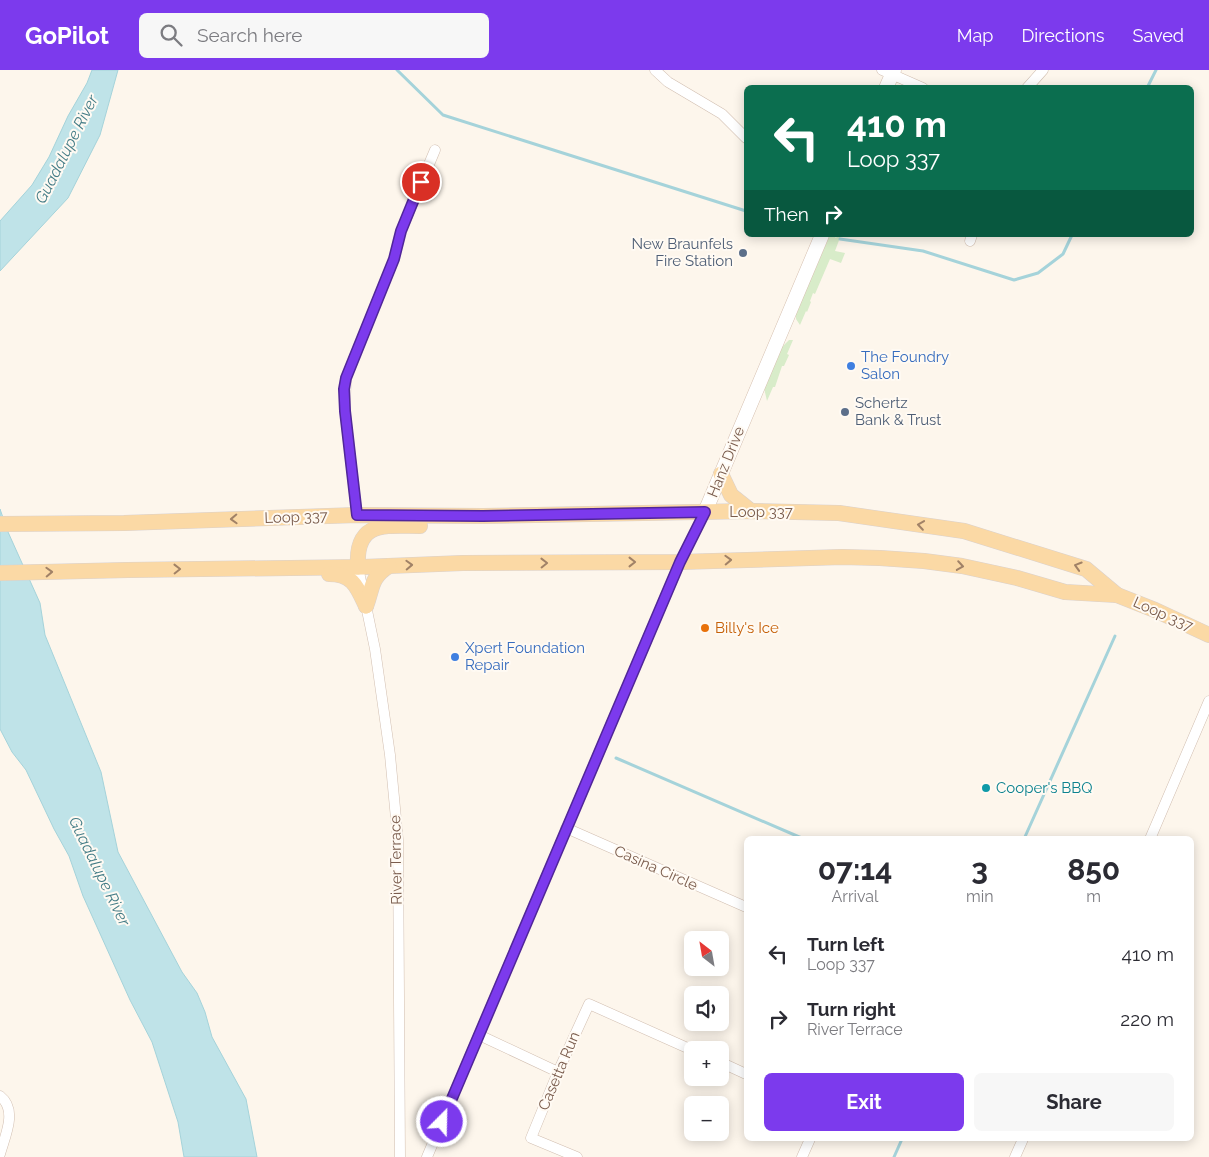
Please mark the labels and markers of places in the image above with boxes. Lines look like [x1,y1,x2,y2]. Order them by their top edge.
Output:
pin [400,161,442,203]
place label: New Braunfels Fire Station [632,235,733,270]
marker: New Braunfels Fire Station [737,247,749,259]
place label: The Foundry Salon [861,348,949,383]
marker: The Foundry Salon [845,360,857,372]
place label: Schertz Bank & Trust [855,394,941,429]
marker: Schertz Bank & Trust [839,406,851,418]
place label: Billy's Ice [715,619,779,637]
marker: Billy's Ice [699,622,711,634]
place label: Xpert Foundation Repair [465,639,585,674]
marker: Xpert Foundation Repair [449,651,461,663]
place label: Cooper's BBQ [996,779,1093,797]
marker: Cooper's BBQ [980,782,992,794]

